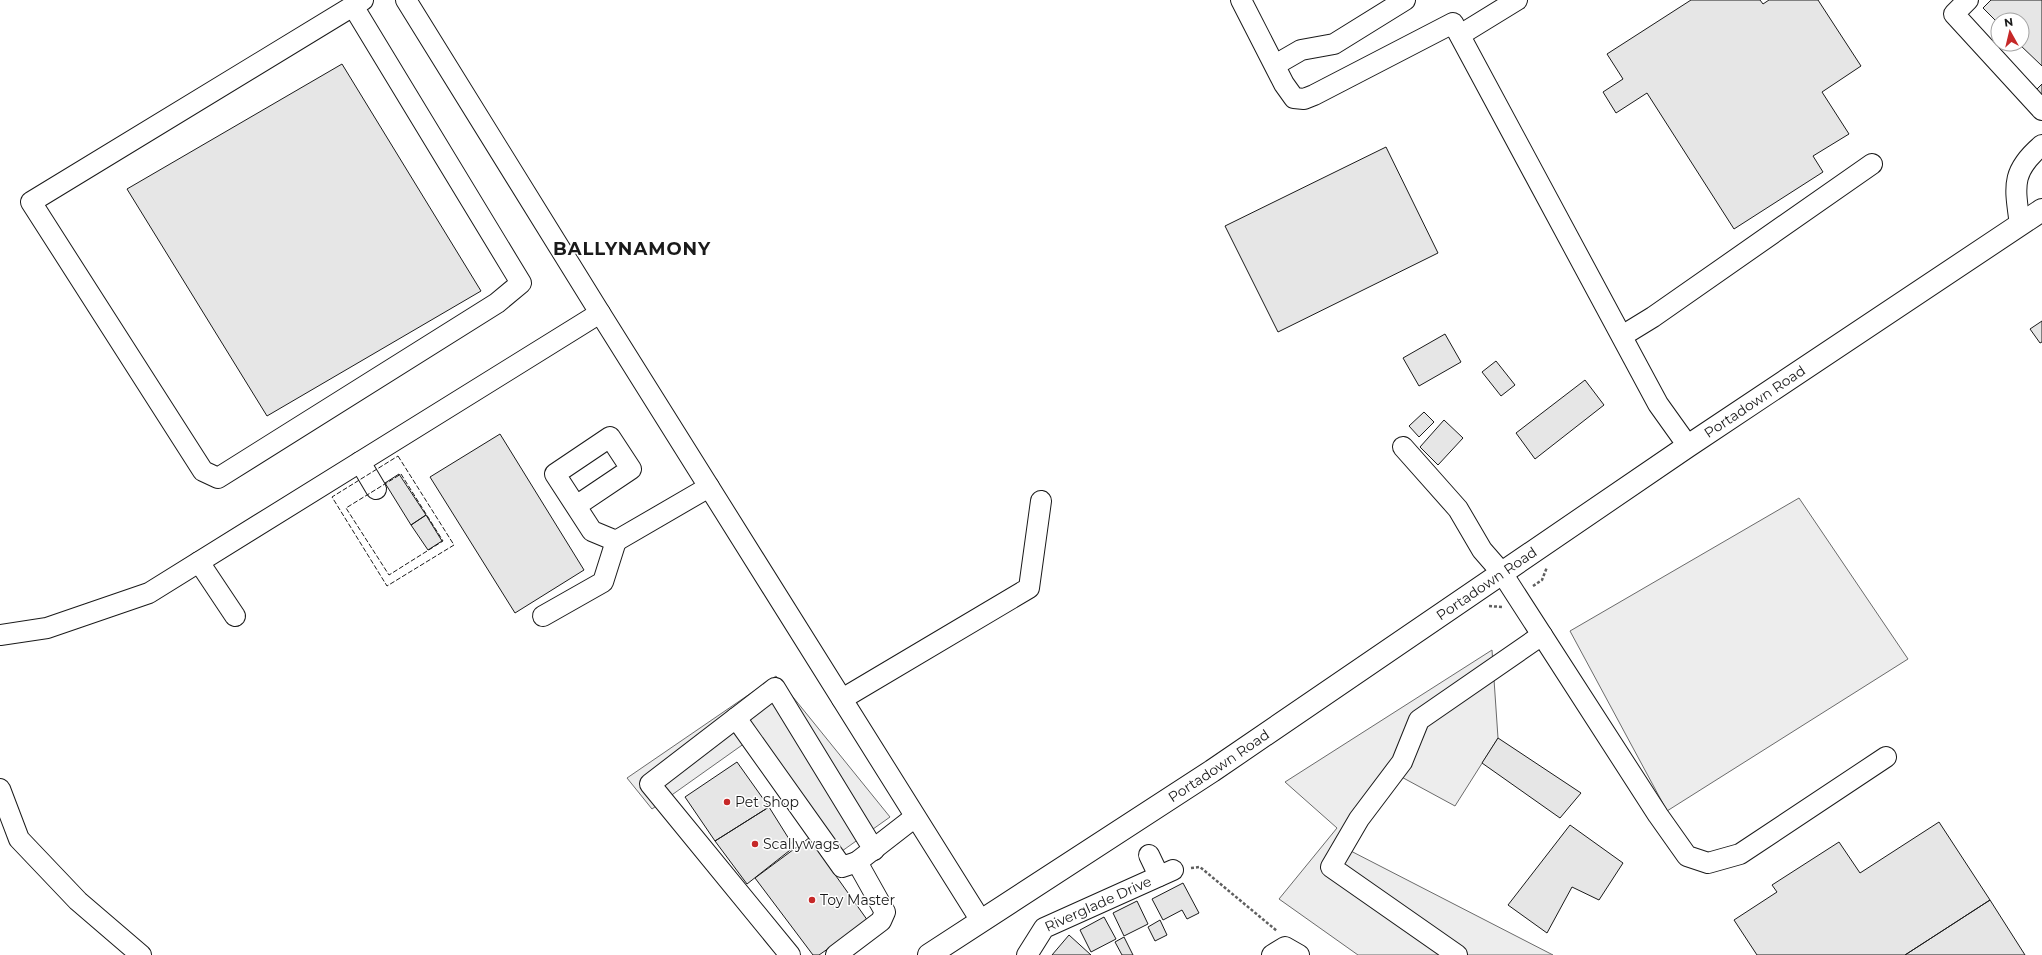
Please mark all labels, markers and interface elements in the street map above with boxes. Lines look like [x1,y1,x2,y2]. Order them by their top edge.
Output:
north arrow [1990,12,2030,52]
text: N [2003,15,2014,30]
district label: BALLYNAMONY [553,238,711,260]
street label: Portadown Road [1700,361,1809,442]
street label: Portadown Road [1433,543,1540,624]
street label: Portadown Road [1165,725,1273,806]
place label: Pet Shop [735,793,799,811]
marker: Pet Shop [722,797,732,807]
place label: Scallywags [763,835,840,853]
marker: Scallywags [750,839,760,849]
street label: Riverglade Drive [1042,872,1154,936]
place label: Toy Master [820,891,895,909]
marker: Toy Master [807,895,817,905]

